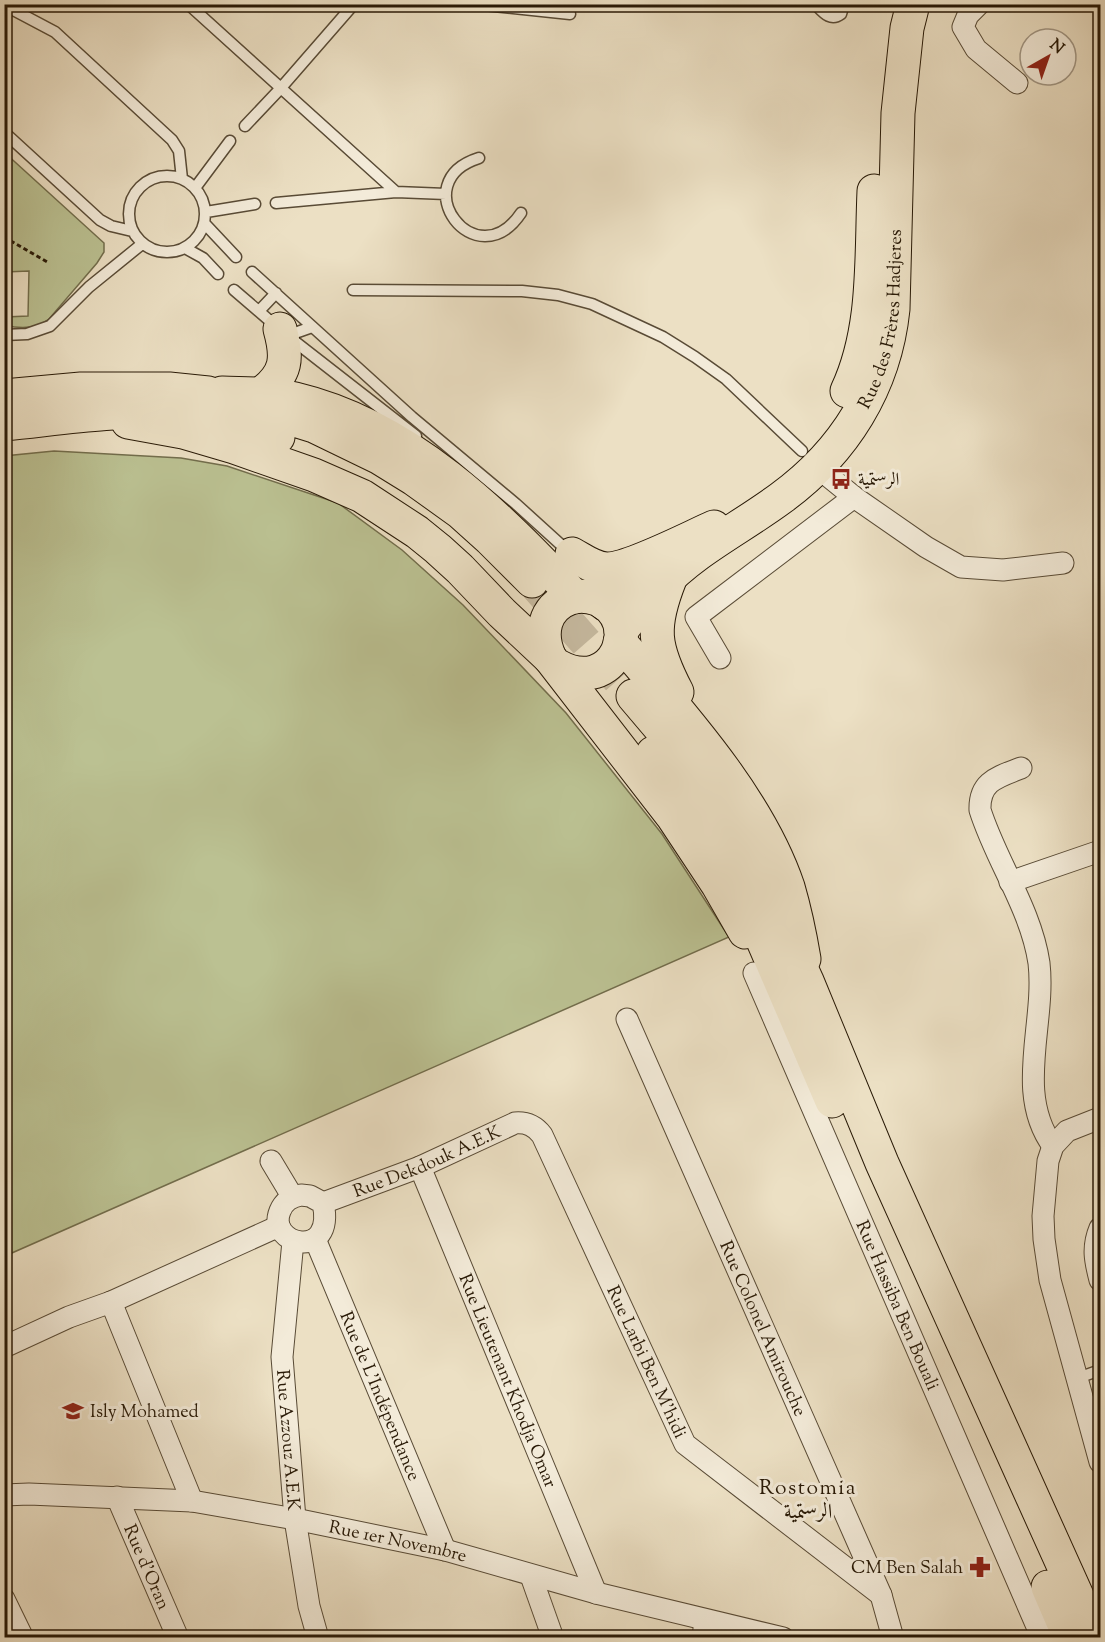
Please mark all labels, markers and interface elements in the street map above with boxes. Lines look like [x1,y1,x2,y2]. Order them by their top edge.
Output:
north arrow [1018,27,1078,87]
text: N [1044,35,1068,60]
street label: Rue des Frères Hadjeres [853,229,910,414]
bus stop icon: الرستمية [829,467,853,491]
place label: الرستمية [858,468,900,494]
street label: Rue Dekdouk A.E.K [350,1120,506,1206]
street label: Rue Hassiba Ben Bouali [848,1217,944,1395]
street label: Rue Colonel Amirouche [711,1237,812,1421]
street label: Rue Lieutenant Khodja Omar [451,1270,562,1492]
street label: Rue Larbi Ben M'hidi [599,1282,692,1443]
street label: Rue de L'Indépendance [332,1308,426,1485]
street label: Rue Azzouz A.E.K [268,1369,305,1512]
school or university icon: Isly Mohamed [61,1399,85,1423]
place label: Isly Mohamed [90,1400,199,1426]
district label: Rostomia الرستمية [759,1474,857,1528]
street label: Rue 1er Novembre [326,1515,469,1571]
street label: Rue d'Oran [115,1521,175,1615]
pharmacy icon: CM Ben Salah [968,1555,992,1579]
place label: CM Ben Salah [851,1556,963,1582]

